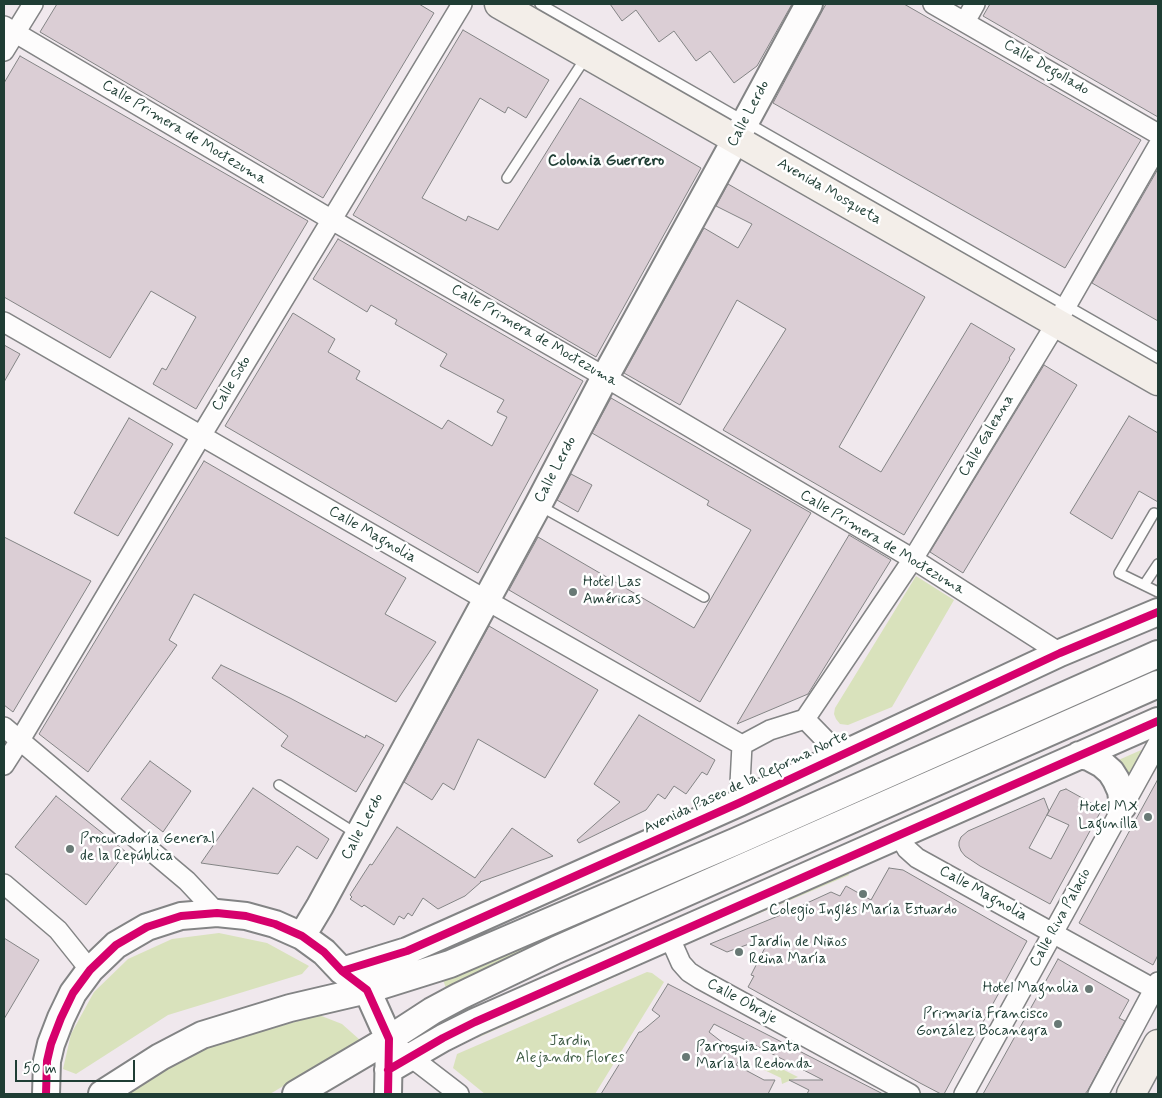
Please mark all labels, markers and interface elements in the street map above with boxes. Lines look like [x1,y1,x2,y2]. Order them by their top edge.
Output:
street label: Calle Degollado [1000,36,1092,100]
street label: Calle Primera de Moctezuma [98,77,270,189]
street label: Calle Lerdo [724,78,774,150]
district label: Colonia Guerrero [548,152,664,172]
street label: Avenida Mosqueta [774,155,884,229]
street label: Calle Primera de Moctezuma [448,281,620,391]
street label: Calle Soto [209,353,255,415]
street label: Calle Galeana [955,392,1019,480]
street label: Calle Lerdo [531,434,581,506]
street label: Calle Primera de Moctezuma [796,487,968,599]
street label: Calle Magnolia [325,503,419,567]
place label: Hotel Las Américas [583,574,641,609]
marker: Hotel Las Américas [567,586,579,598]
street label: Avenida Paseo de la Reforma Norte [641,728,851,838]
street label: Calle Lerdo [338,791,388,863]
place label: Hotel MX Lagunilla [1078,799,1138,834]
marker: Hotel MX Lagunilla [1142,811,1154,823]
place label: Procuradoría General de la República [80,831,215,866]
marker: Procuradoría General de la República [64,843,76,855]
street label: Calle Magnolia [936,862,1030,926]
street label: Calle Riva Palacio [1026,866,1096,970]
marker: Colegio Inglés María Estuardo [857,888,869,900]
place label: Colegio Inglés María Estuardo [769,902,957,920]
place label: Jardín de Niños Reina María [749,934,847,969]
marker: Jardín de Niños Reina María [733,946,745,958]
street label: Calle Obraje [703,975,781,1029]
place label: Hotel Magnolia [983,980,1079,998]
marker: Hotel Magnolia [1083,983,1095,995]
place label: Primaria Francisco González Bocanegra [916,1006,1048,1041]
marker: Primaria Francisco González Bocanegra [1052,1018,1064,1030]
park label: Jardin Alejandro Flores [516,1033,624,1068]
place label: Parroquia Santa María la Redonda [696,1039,812,1074]
scale bar [18,1050,138,1082]
marker: Parroquia Santa María la Redonda [680,1051,692,1063]
text: 50 m [23,1059,57,1079]

